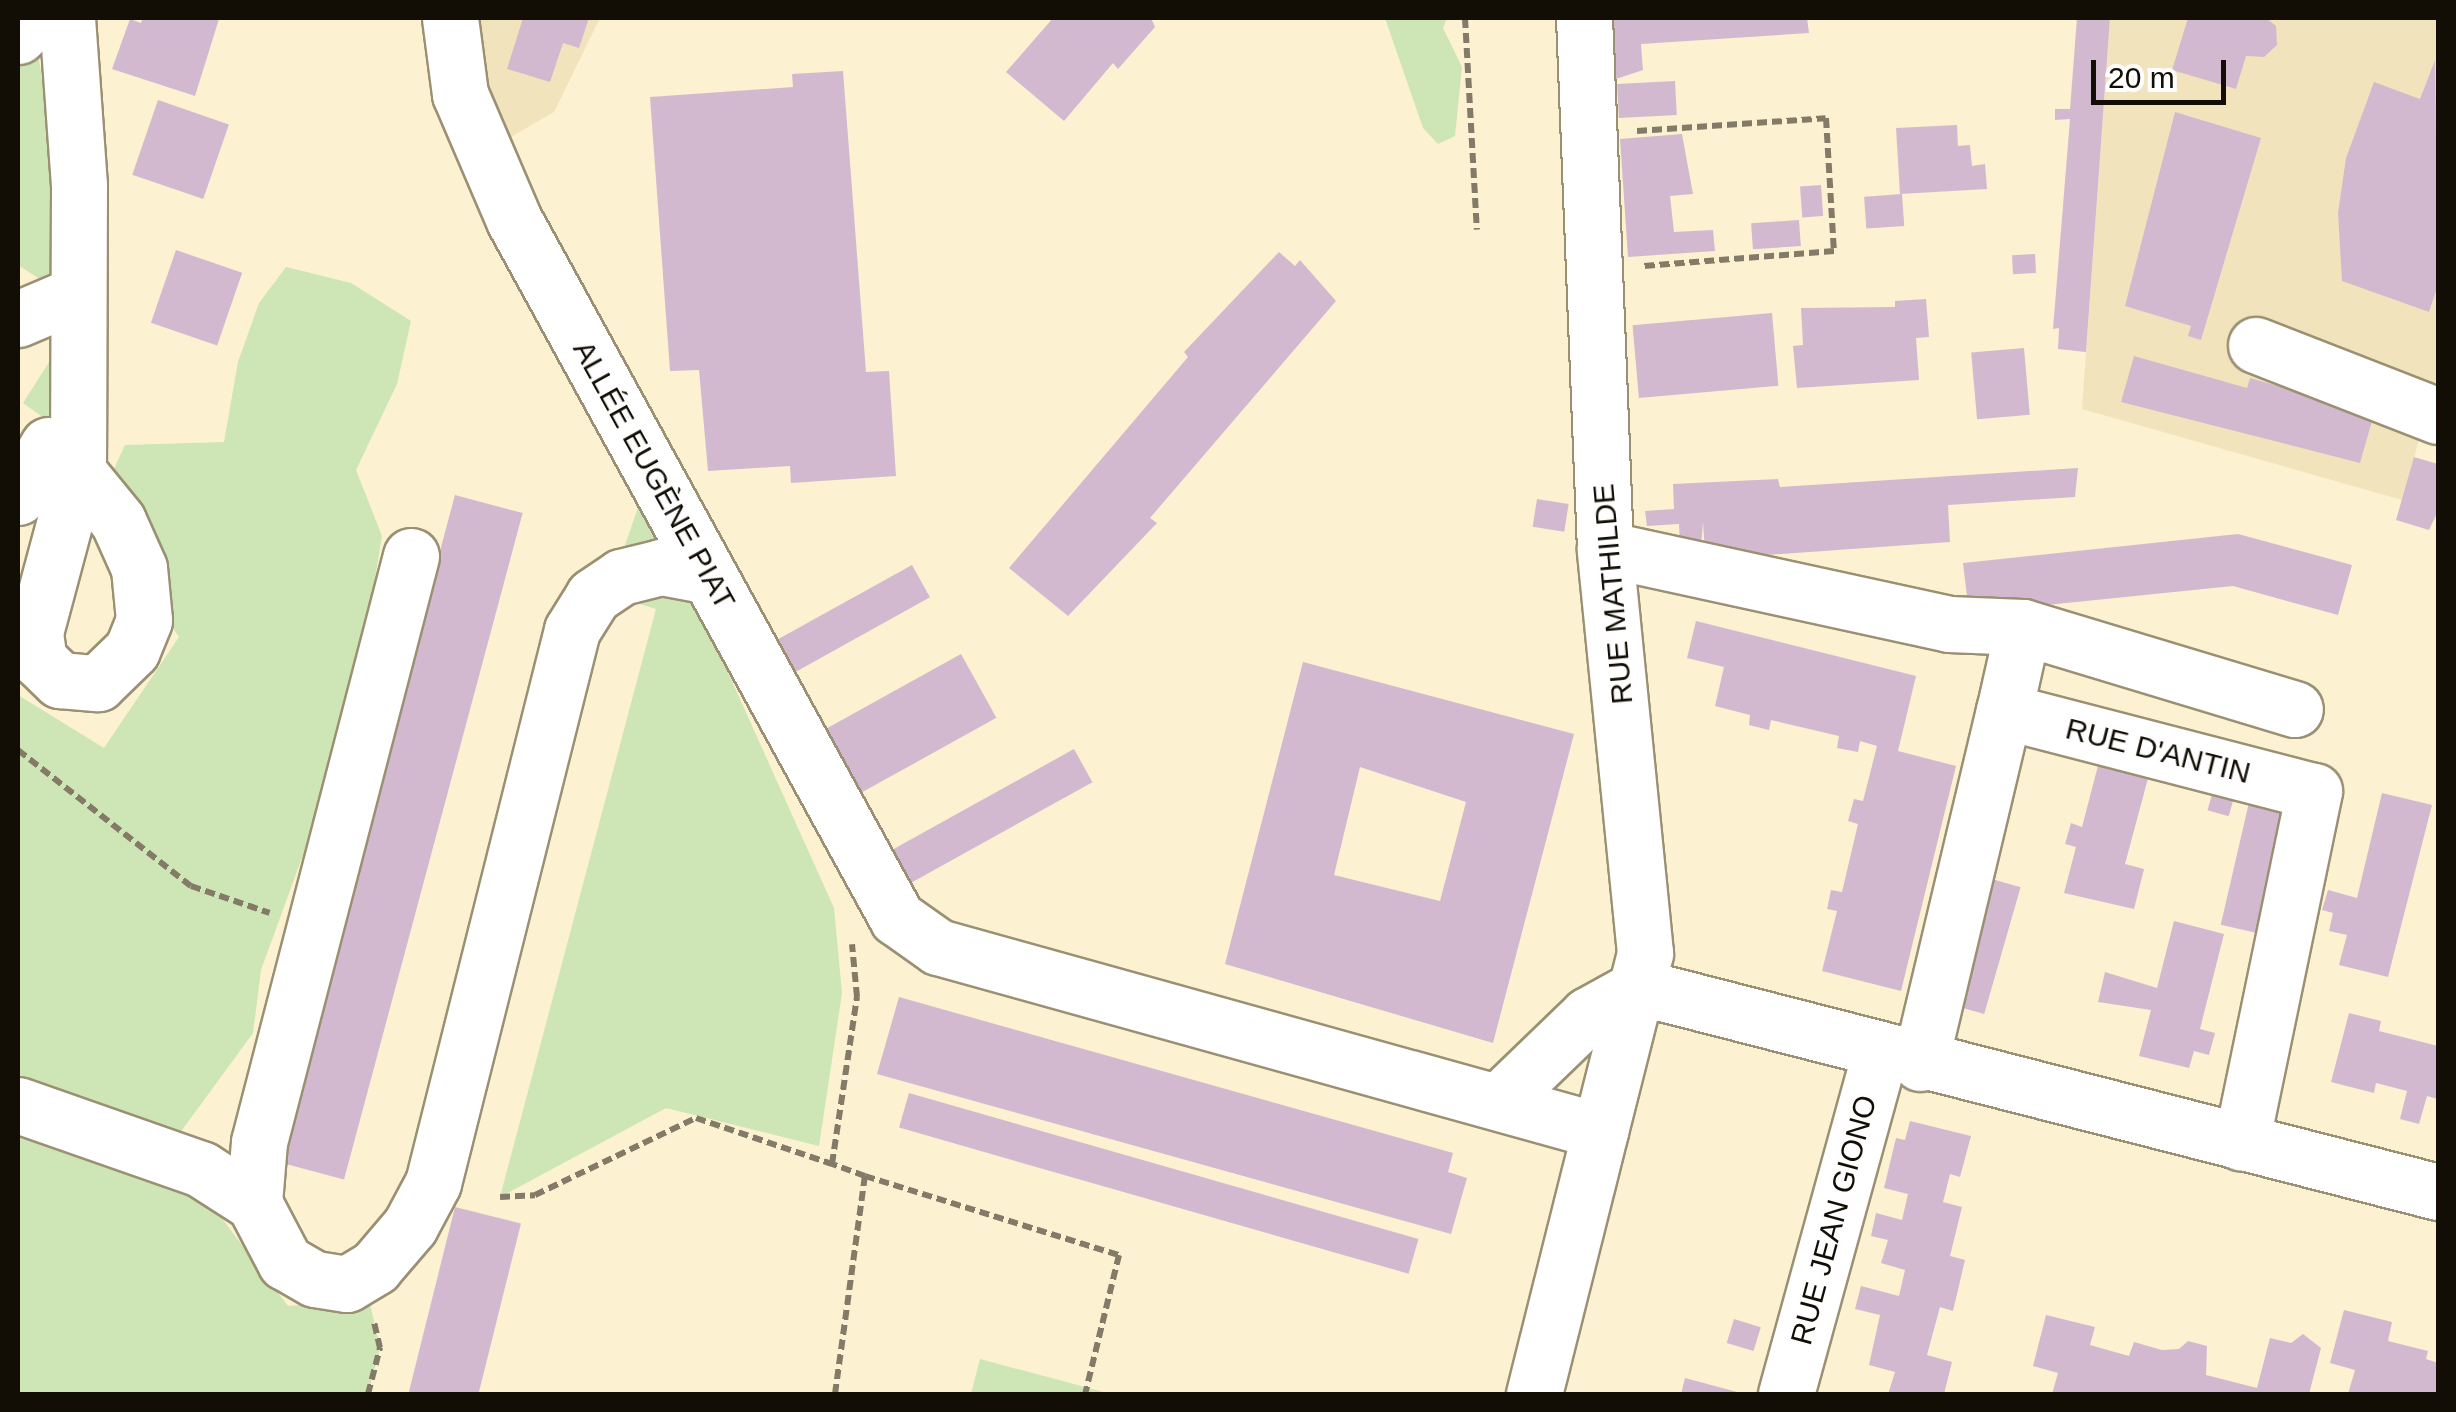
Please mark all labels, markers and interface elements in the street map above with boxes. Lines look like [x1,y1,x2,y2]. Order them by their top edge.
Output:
scale bar [2096,40,2231,102]
text: 20 m [2108,61,2175,94]
street label: ALLÉE EUGÈNE PIAT [565,335,743,615]
street label: RUE MATHILDE [1585,482,1641,706]
street label: RUE D'ANTIN [2062,711,2254,791]
street label: RUE JEAN GIONO [1783,1091,1885,1349]

